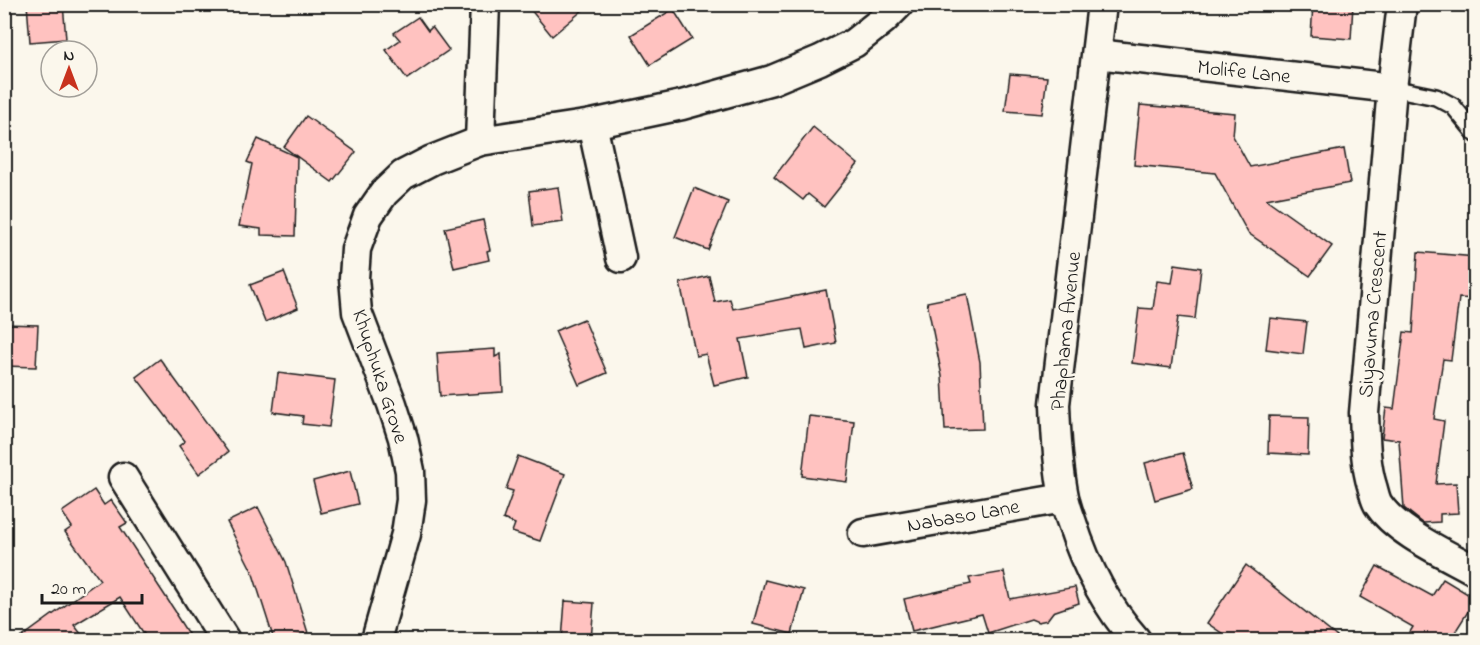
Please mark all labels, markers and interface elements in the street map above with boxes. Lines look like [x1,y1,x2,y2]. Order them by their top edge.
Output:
north arrow [39,39,99,99]
text: N [64,44,75,68]
street label: Molife Lane [1196,53,1292,93]
street label: Siyavuma Crescent [1352,229,1398,399]
street label: Phaphama Avenue [1044,249,1090,412]
street label: Khuphuka Grove [343,306,415,448]
street label: Nabaso Lane [905,492,1023,542]
scale bar [42,567,142,605]
text: 20 m [51,577,86,603]

